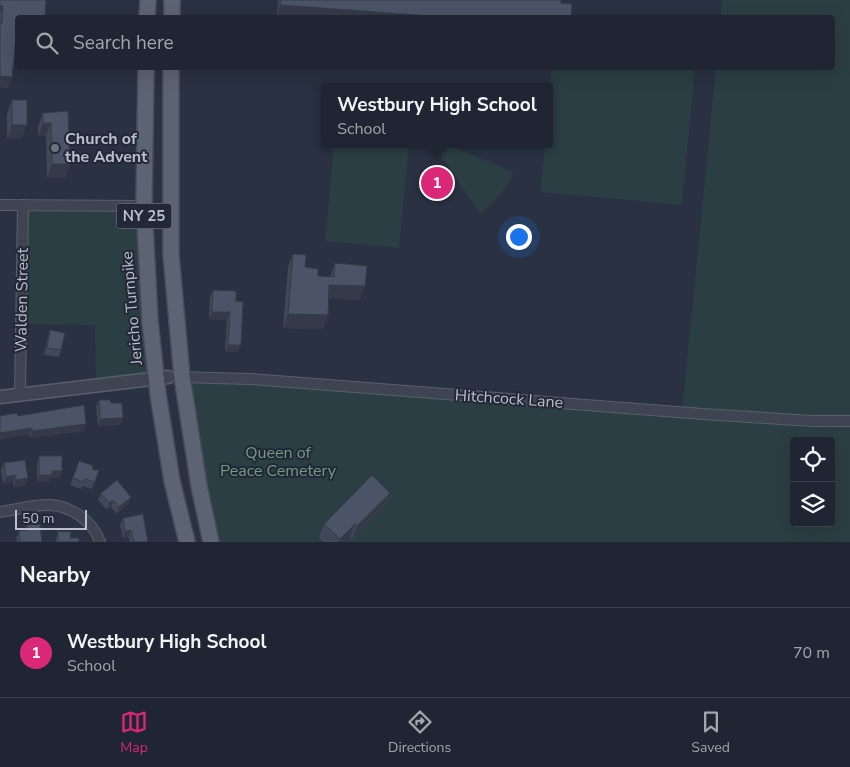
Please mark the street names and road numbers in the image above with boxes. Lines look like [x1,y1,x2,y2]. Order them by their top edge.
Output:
road number: NY 25 [116,204,172,228]
street label: Walden Street [10,247,34,352]
street label: Jericho Turnpike [116,250,148,367]
street label: Hitchcock Lane [454,384,564,414]

